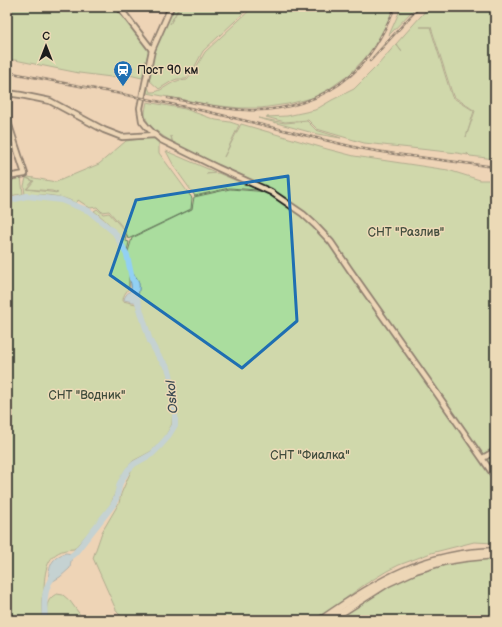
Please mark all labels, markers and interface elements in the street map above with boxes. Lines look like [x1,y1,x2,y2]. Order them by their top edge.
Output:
north arrow [26,26,66,66]
text: С [42,30,50,43]
station icon: Пост 90 км [112,59,134,87]
place label: Пост 90 км [137,63,199,78]
park label: СНТ "Разлив" [368,225,444,240]
water label: Oskol [162,379,181,414]
park label: СНТ "Водник" [49,388,125,403]
park label: СНТ "Фиалка" [270,448,350,463]

